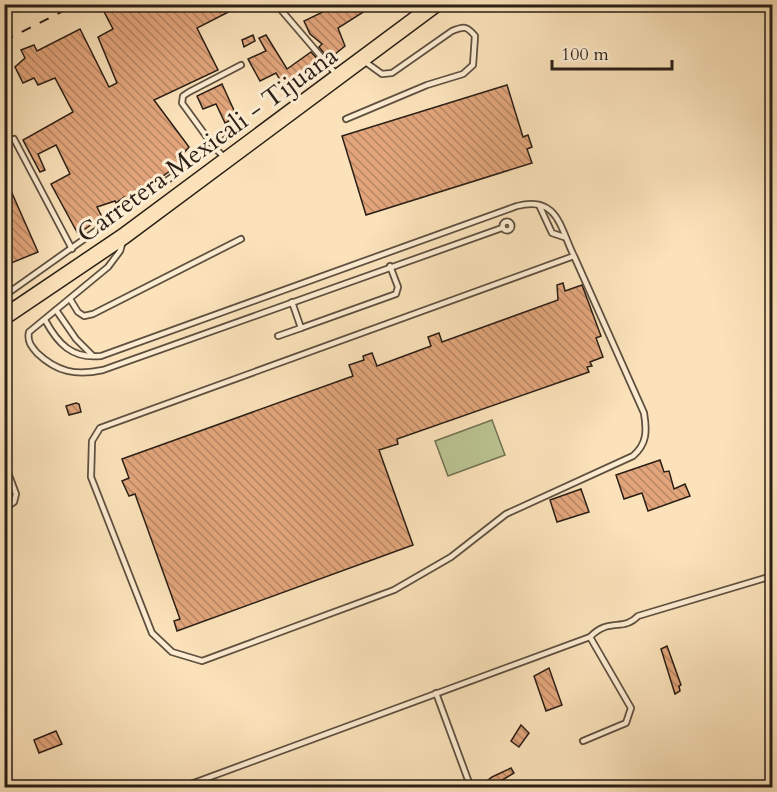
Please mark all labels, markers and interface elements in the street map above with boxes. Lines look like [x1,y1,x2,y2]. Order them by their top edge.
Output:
scale bar [552,33,672,71]
street label: Carretera Mexicali - Tijuana [70,38,345,251]
text: 100 m [561,42,609,67]

